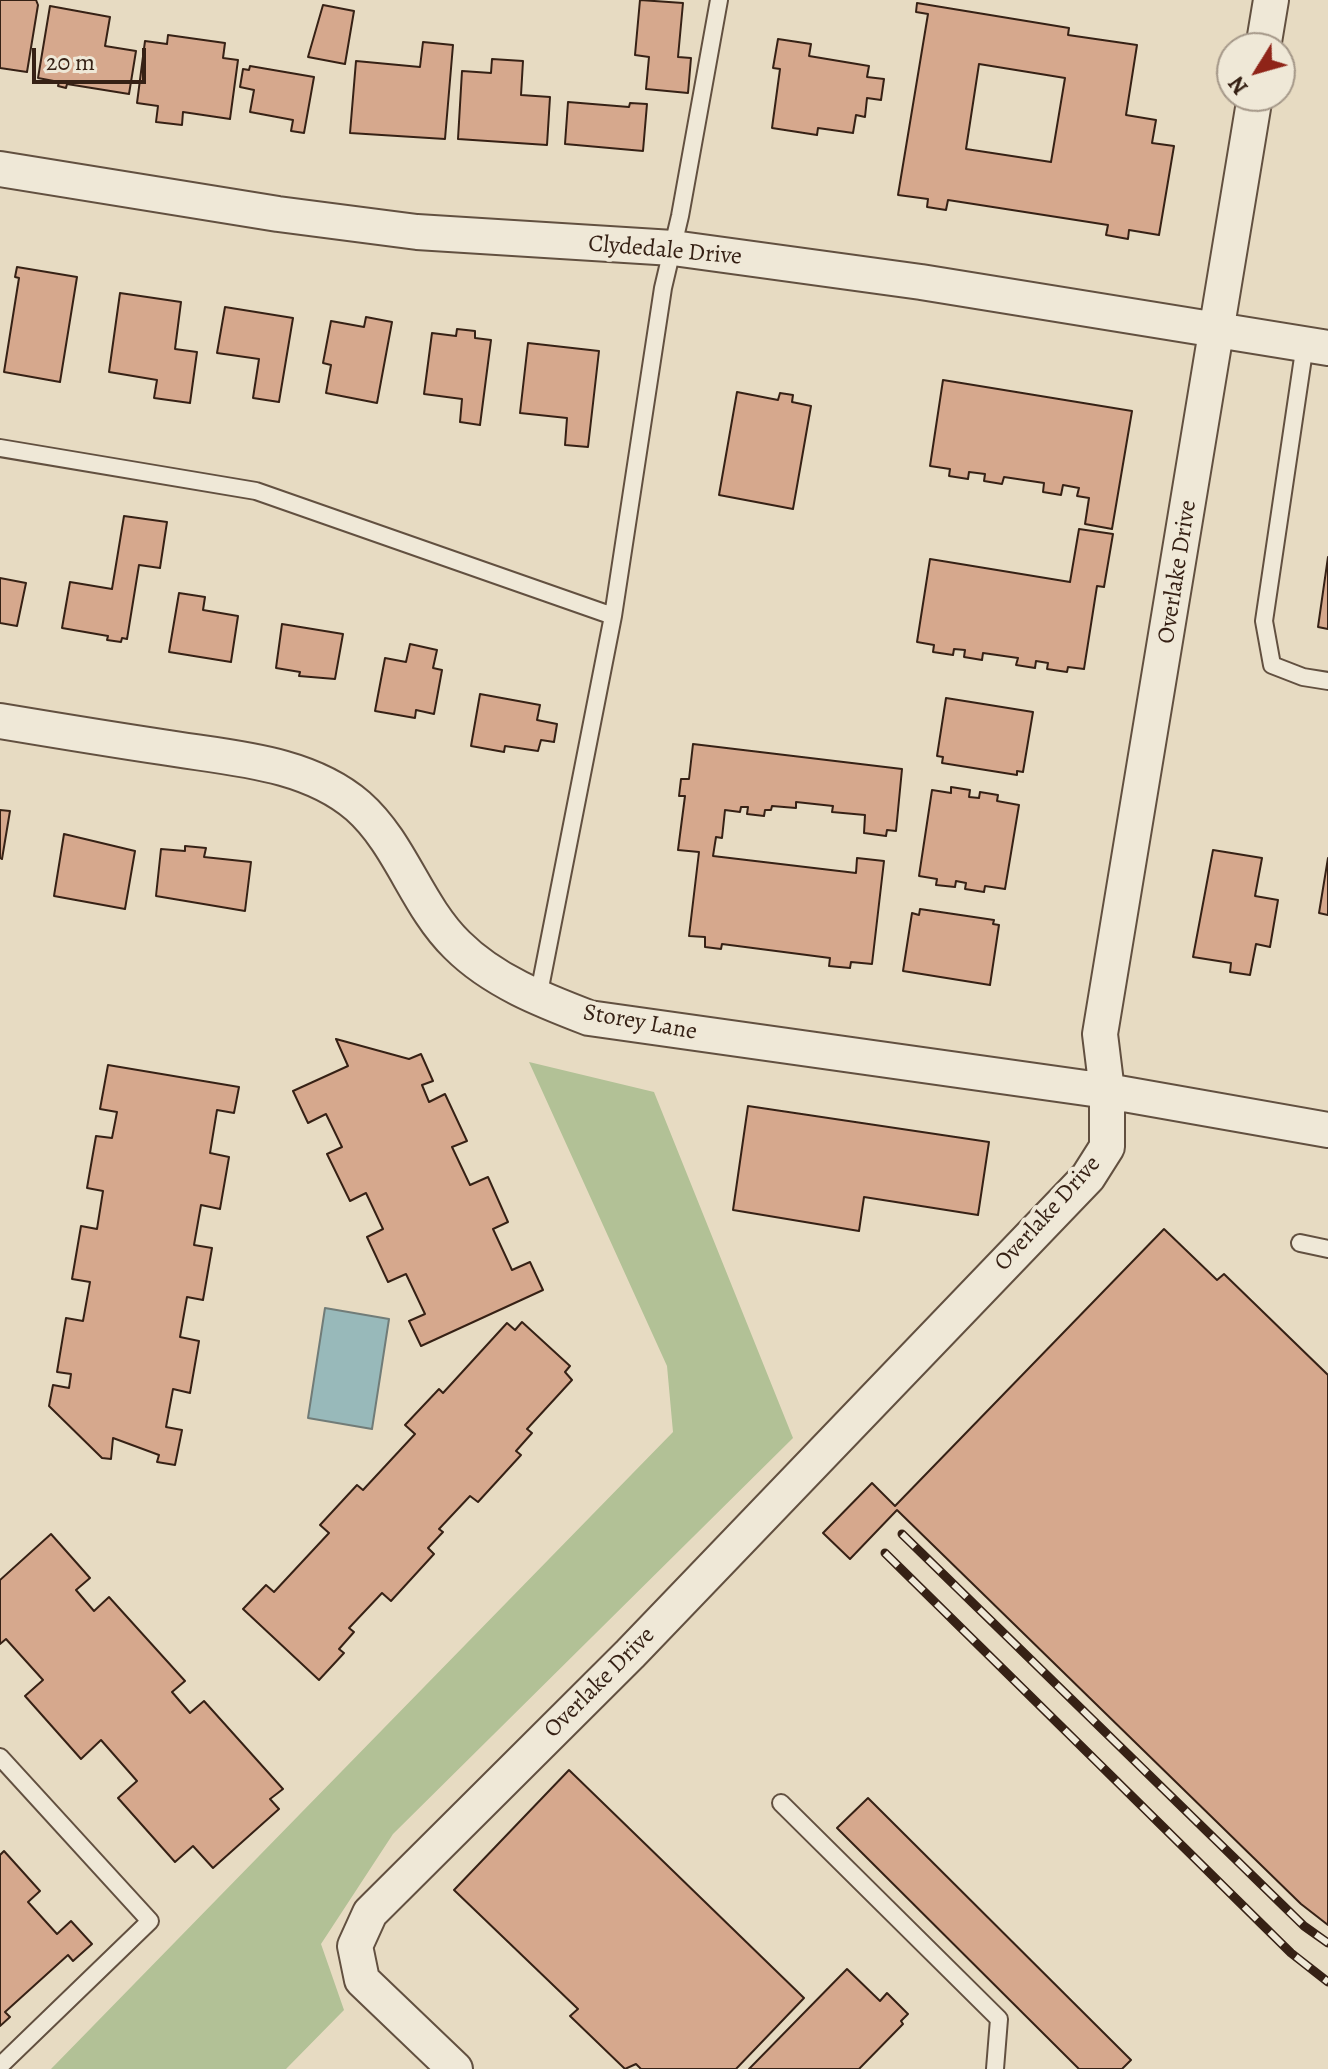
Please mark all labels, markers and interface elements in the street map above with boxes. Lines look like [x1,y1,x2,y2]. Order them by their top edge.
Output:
scale bar [36,32,150,82]
north arrow [1216,32,1296,112]
text: 20 m [46,46,95,78]
text: N [1222,70,1255,101]
street label: Clydedale Drive [587,230,743,272]
street label: Overlake Drive [1152,498,1204,646]
street label: Storey Lane [581,999,699,1047]
street label: Overlake Drive [989,1151,1107,1277]
street label: Overlake Drive [539,1622,661,1744]

